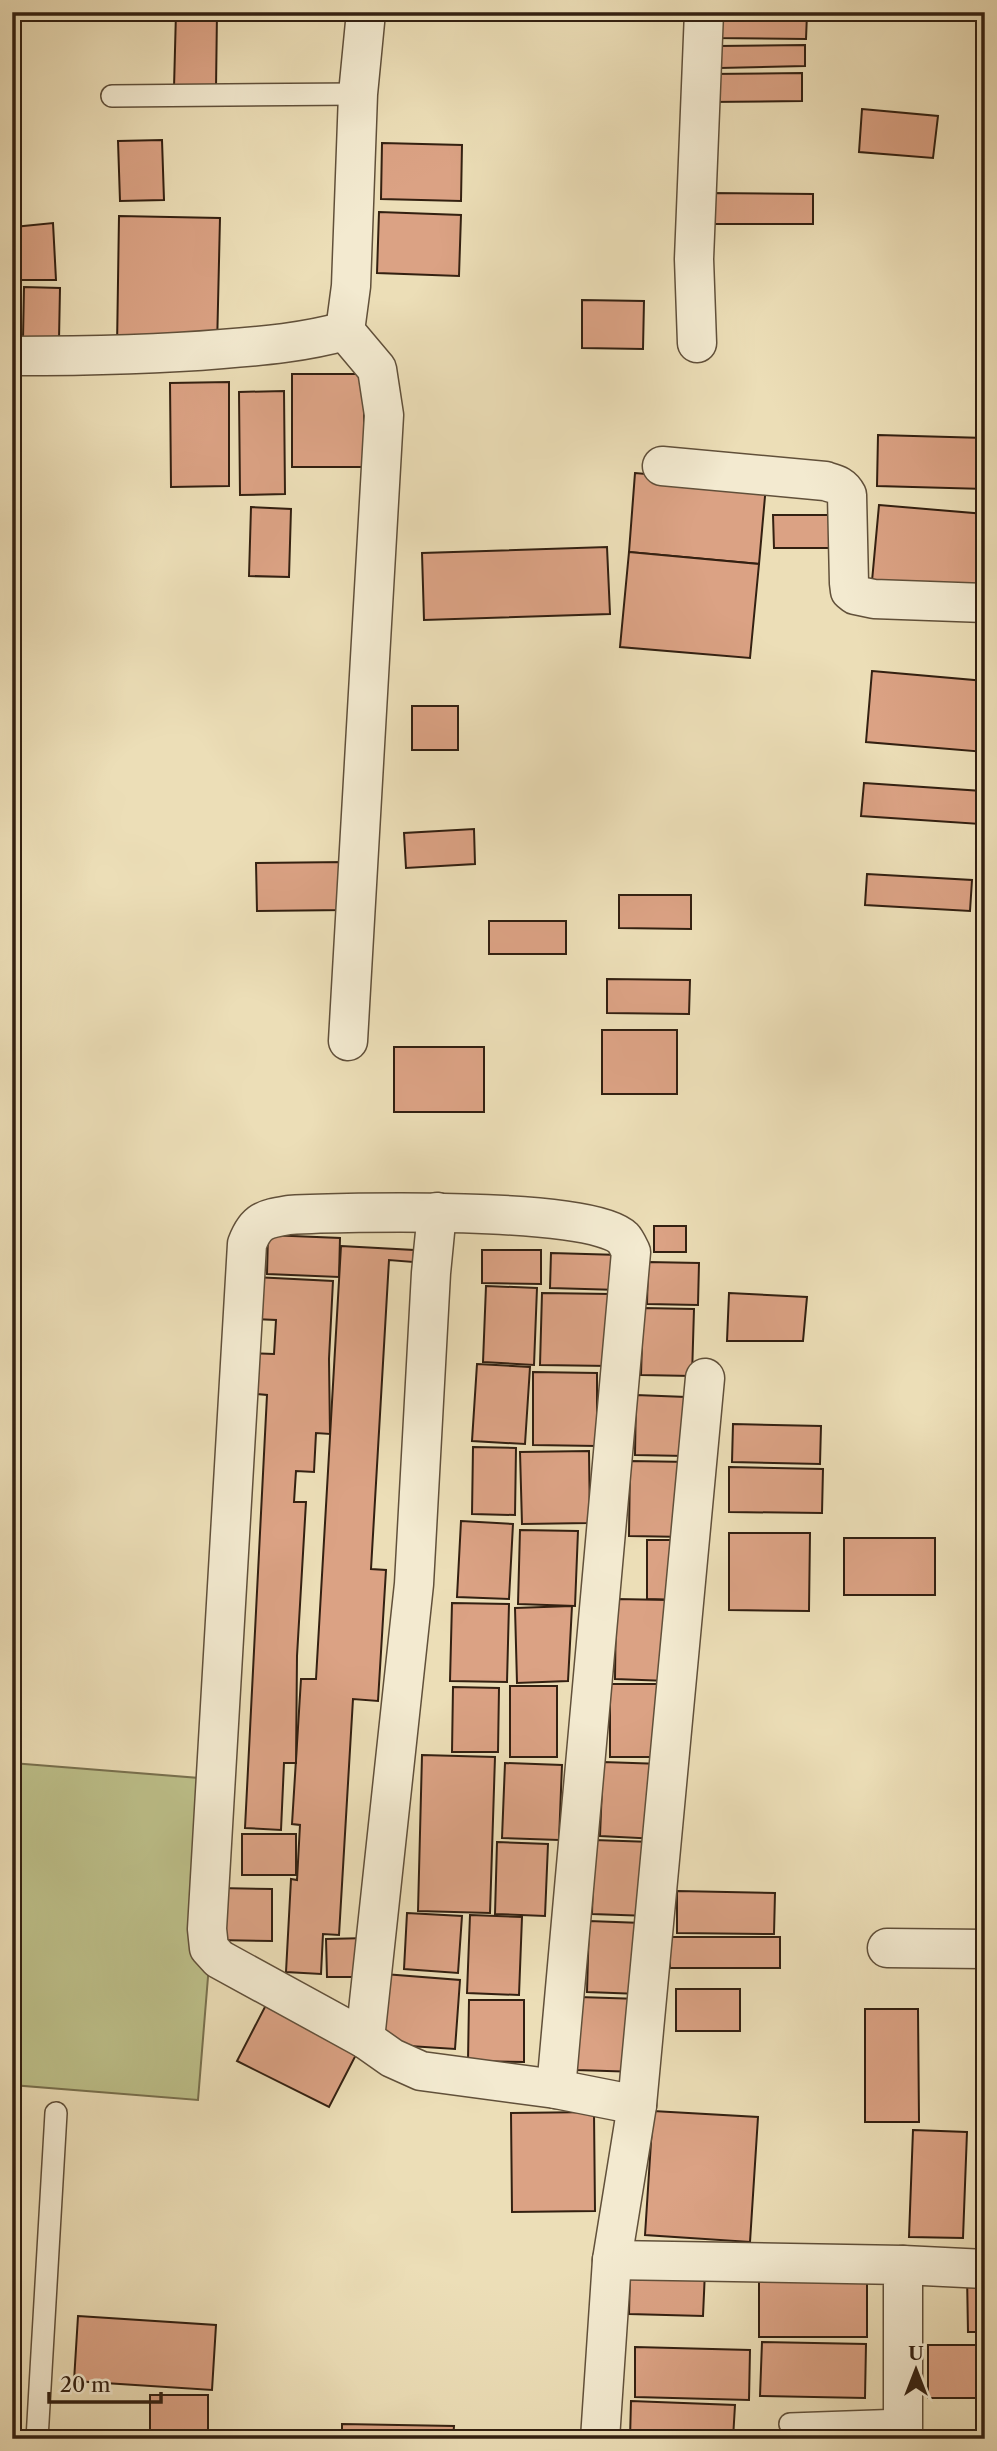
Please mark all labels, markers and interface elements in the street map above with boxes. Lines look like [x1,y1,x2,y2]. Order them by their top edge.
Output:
north arrow [881,2336,951,2406]
text: U [908,2342,924,2365]
scale bar [49,2360,161,2404]
text: 20 m [60,2372,111,2397]

